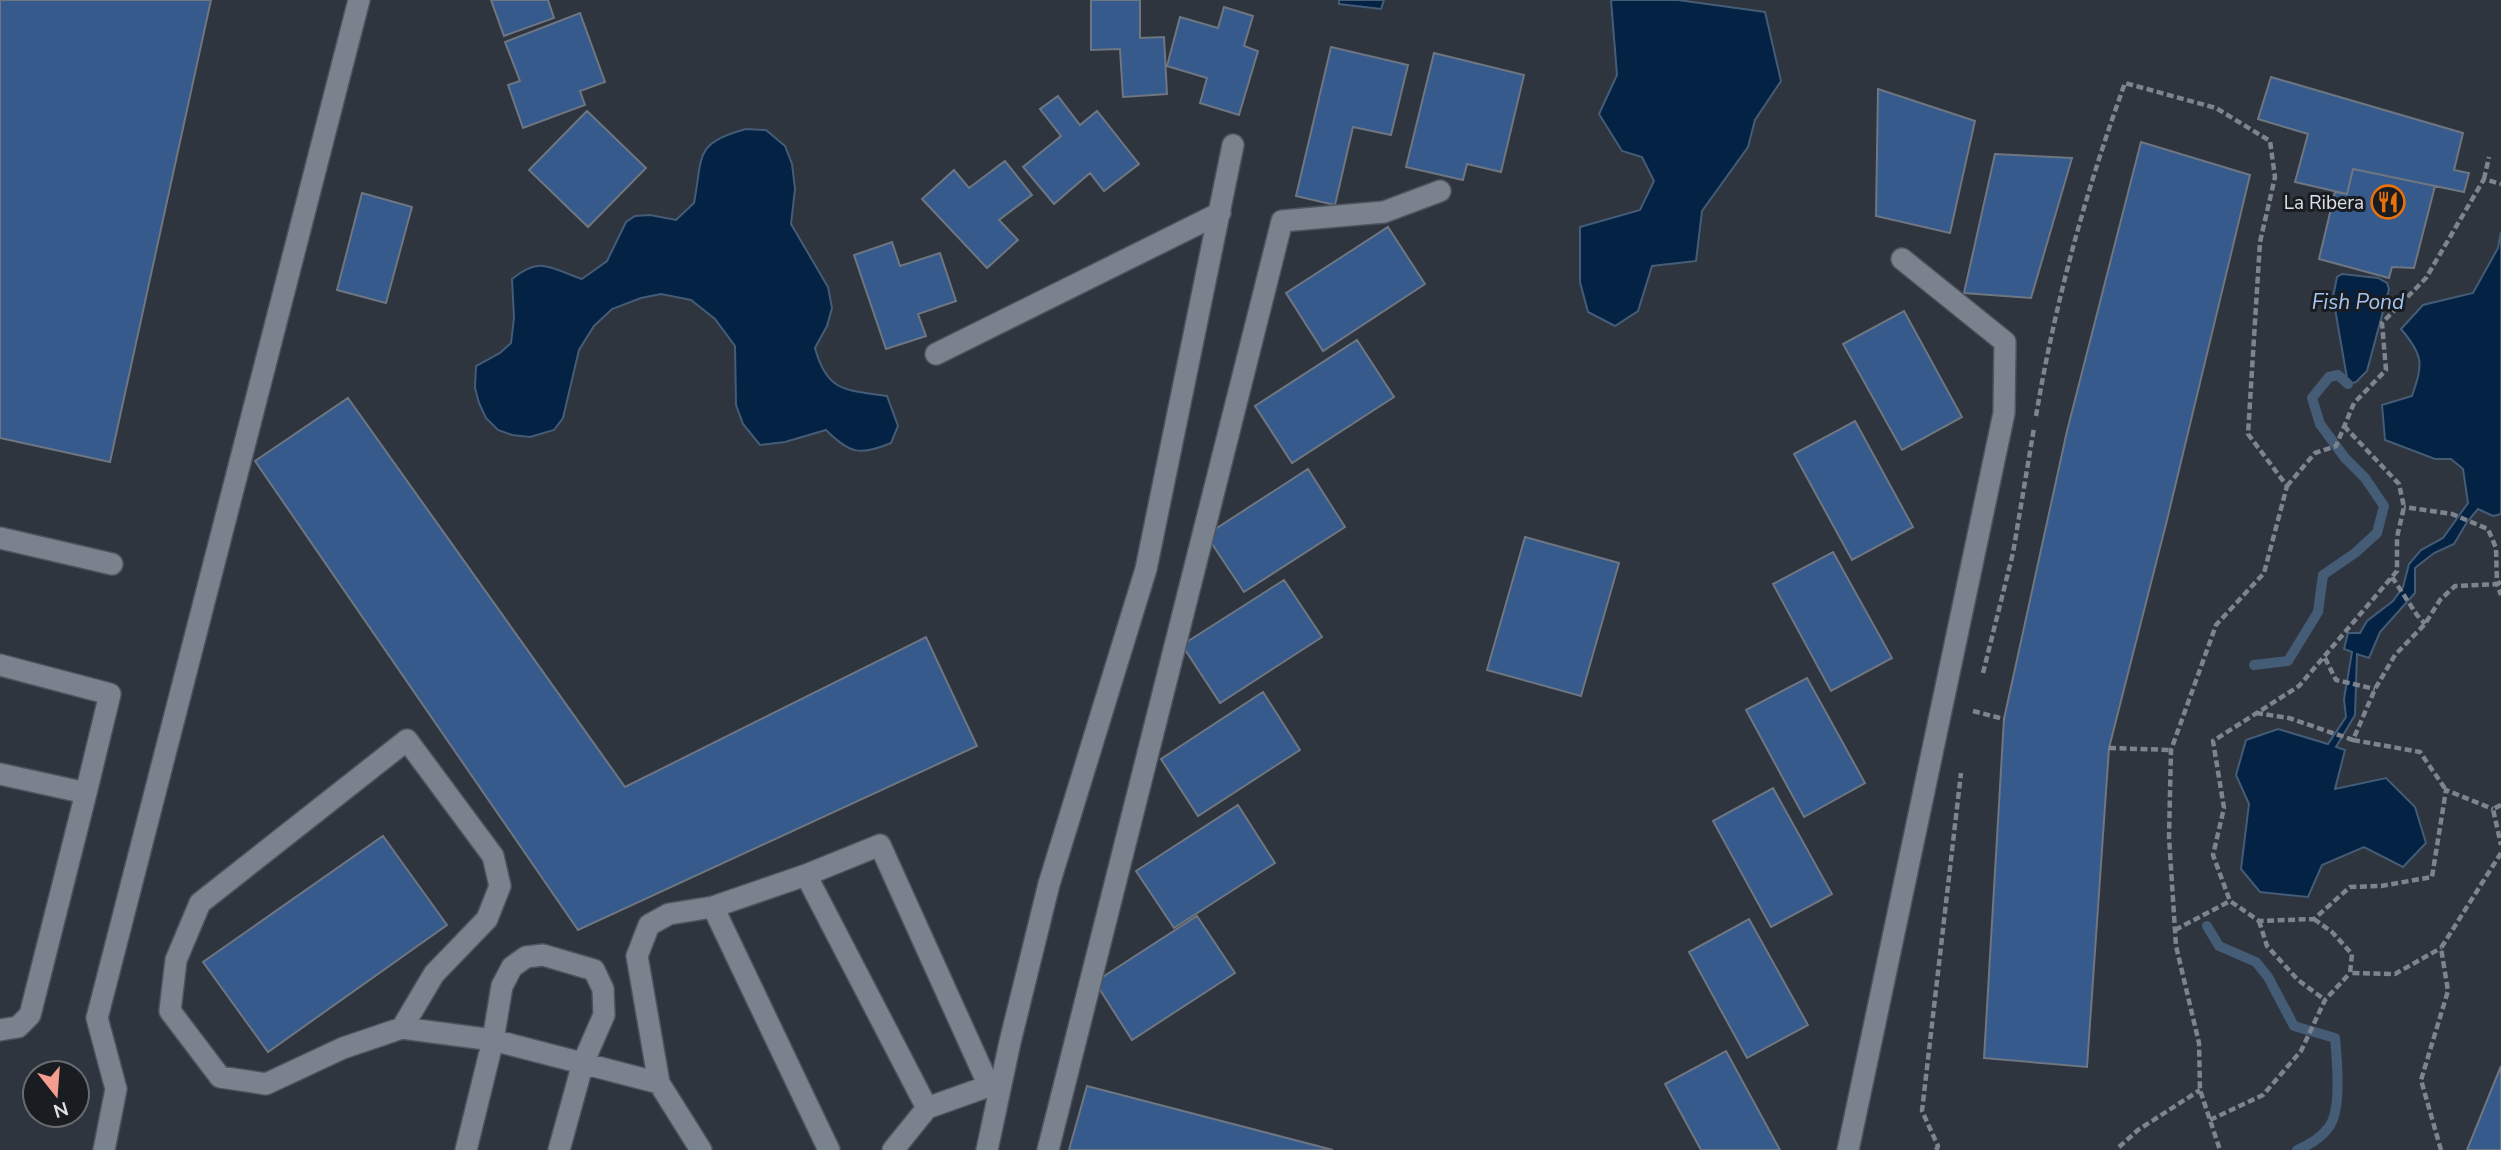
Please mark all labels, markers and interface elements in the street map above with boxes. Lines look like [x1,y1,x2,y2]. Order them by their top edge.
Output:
restaurant icon: La Ribera [2369,183,2407,221]
place label: La Ribera [2284,190,2364,216]
water label: Fish Pond [2312,288,2405,316]
north arrow [21,1059,91,1129]
text: N [50,1095,71,1124]

